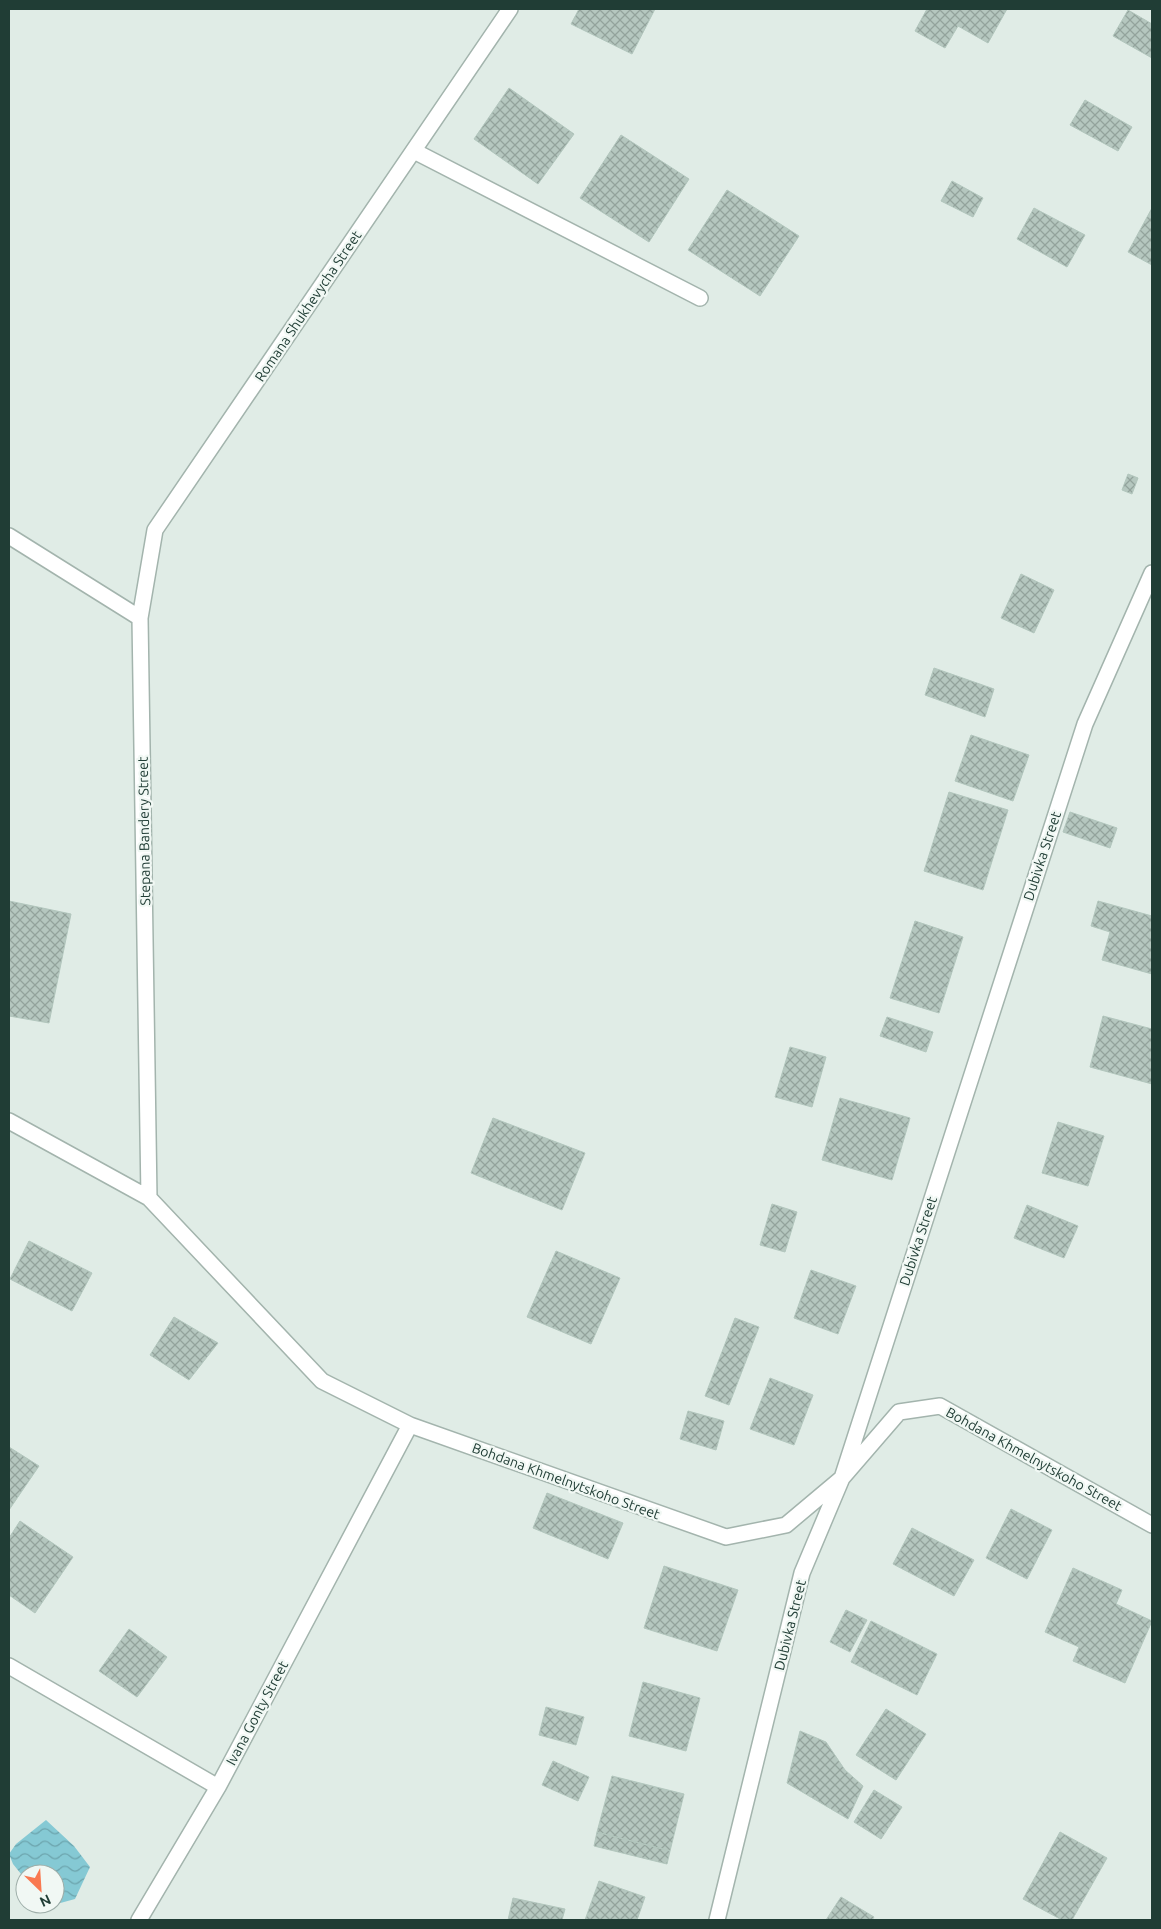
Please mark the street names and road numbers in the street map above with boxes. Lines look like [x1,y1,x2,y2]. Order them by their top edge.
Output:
street label: Romana Shukhevycha Street [251,227,365,384]
street label: Stepana Bandery Street [135,756,153,906]
street label: Dubivka Street [1020,809,1064,903]
street label: Dubivka Street [896,1194,940,1288]
street label: Bohdana Khmelnytskoho Street [943,1404,1125,1514]
street label: Bohdana Khmelnytskoho Street [470,1440,662,1523]
street label: Dubivka Street [771,1578,809,1672]
street label: Ivana Gonty Street [223,1658,292,1768]

